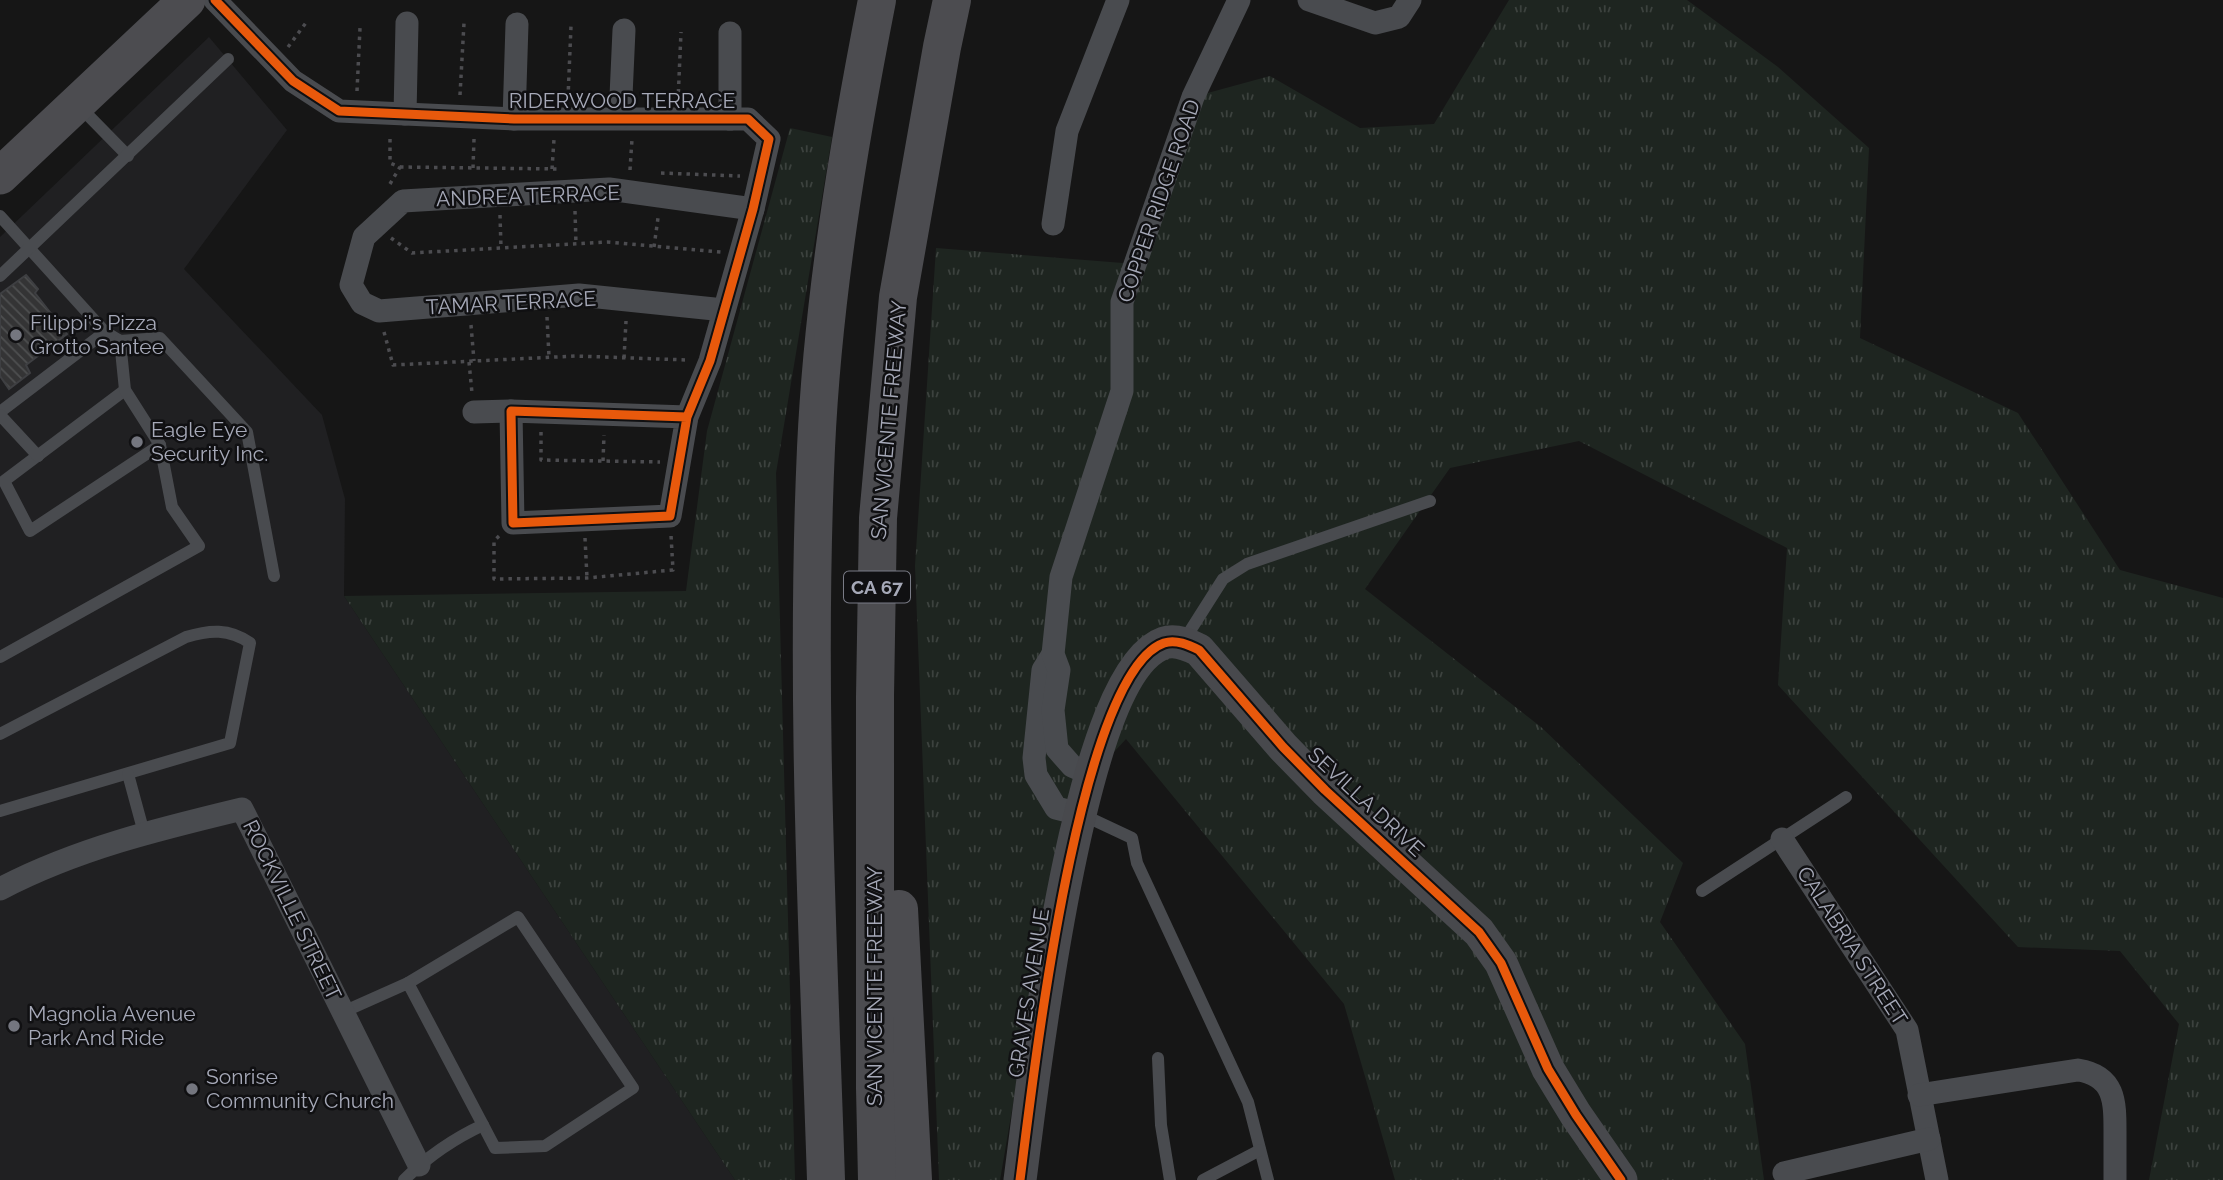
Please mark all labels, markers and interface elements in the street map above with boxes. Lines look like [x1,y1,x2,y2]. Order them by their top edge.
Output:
street label: RIDERWOOD TERRACE [509,88,735,113]
street label: COPPER RIDGE ROAD [1112,96,1205,306]
street label: ANDREA TERRACE [436,180,620,211]
street label: TAMAR TERRACE [425,286,597,319]
street label: SAN VICENTE FREEWAY [866,299,911,541]
place label: Filippi's Pizza Grotto Santee [30,310,164,359]
marker: Filippi's Pizza Grotto Santee [8,327,24,343]
place label: Eagle Eye Security Inc. [151,417,268,466]
marker: Eagle Eye Security Inc. [129,434,145,450]
road number: CA 67 [844,572,910,602]
street label: SEVILLA DRIVE [1303,742,1429,862]
street label: ROCKVILLE STREET [238,816,347,1004]
street label: CALABRIA STREET [1792,862,1913,1030]
street label: SAN VICENTE FREEWAY [862,866,887,1106]
street label: GRAVES AVENUE [1003,907,1054,1079]
place label: Magnolia Avenue Park And Ride [28,1001,196,1050]
marker: Magnolia Avenue Park And Ride [6,1018,22,1034]
place label: Sonrise Community Church [206,1064,394,1113]
marker: Sonrise Community Church [184,1081,200,1097]

